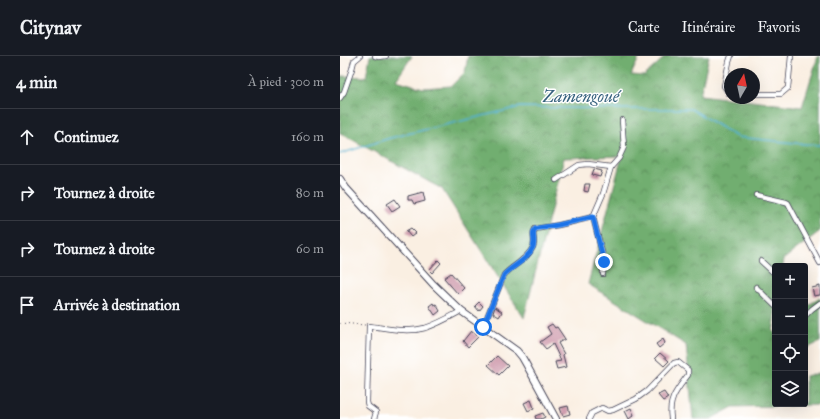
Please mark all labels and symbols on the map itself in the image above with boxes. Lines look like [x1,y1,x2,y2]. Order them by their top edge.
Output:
north arrow [724,68,760,104]
water label: Zamengoué [542,86,622,107]
route end [595,253,613,271]
route start [474,318,492,336]

